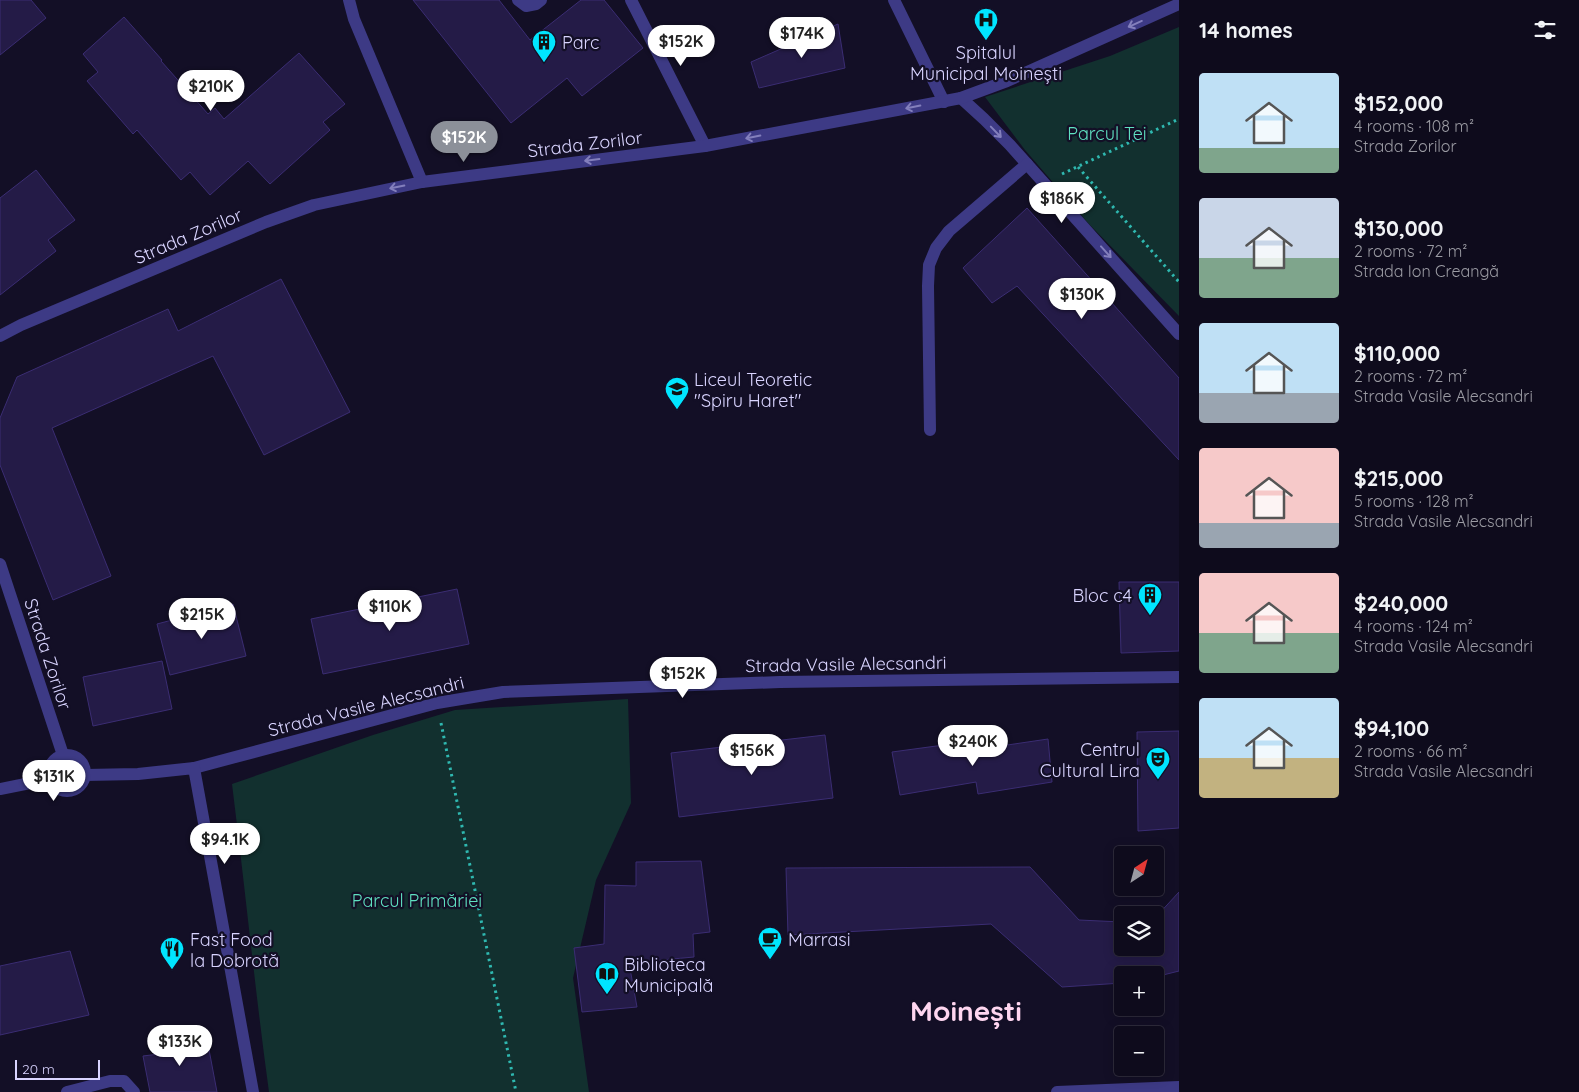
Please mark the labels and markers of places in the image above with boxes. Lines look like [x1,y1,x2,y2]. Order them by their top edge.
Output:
hospital icon: Spitalul Municipal Moinești [973,7,999,41]
pin: $174K [767,17,837,59]
pin: $152K [646,24,716,67]
building icon: Parc [531,29,557,63]
place label: Parc [562,31,599,54]
place label: Spitalul Municipal Moinești [910,41,1062,85]
pin: $210K [176,70,246,112]
pin: $152K [429,120,499,163]
pin: $186K [1027,182,1097,224]
pin: $130K [1047,278,1117,320]
place label: Liceul Teoretic "Spiru Haret" [694,368,812,412]
school or university icon: Liceul Teoretic "Spiru Haret" [664,376,690,410]
building icon: Bloc c4 [1137,582,1163,616]
place label: Bloc c4 [1072,584,1132,607]
pin: $110K [355,590,425,632]
pin: $215K [167,598,237,640]
pin: $152K [648,656,718,699]
pin: $240K [938,724,1008,767]
pin: $156K [717,734,787,776]
place label: Centrul Cultural Lira [1040,738,1140,782]
theatre icon: Centrul Cultural Lira [1145,746,1171,780]
pin: $131K [19,760,89,802]
pin: $94.1K [184,822,266,865]
cafe icon: Marrasi [757,926,783,960]
place label: Fast Food la Dobrotă [190,928,279,972]
place label: Marrasi [788,928,851,951]
restaurant icon: Fast Food la Dobrotă [159,936,185,970]
place label: Biblioteca Municipală [624,953,713,997]
library icon: Biblioteca Municipală [594,961,620,995]
pin: $133K [145,1024,215,1067]

